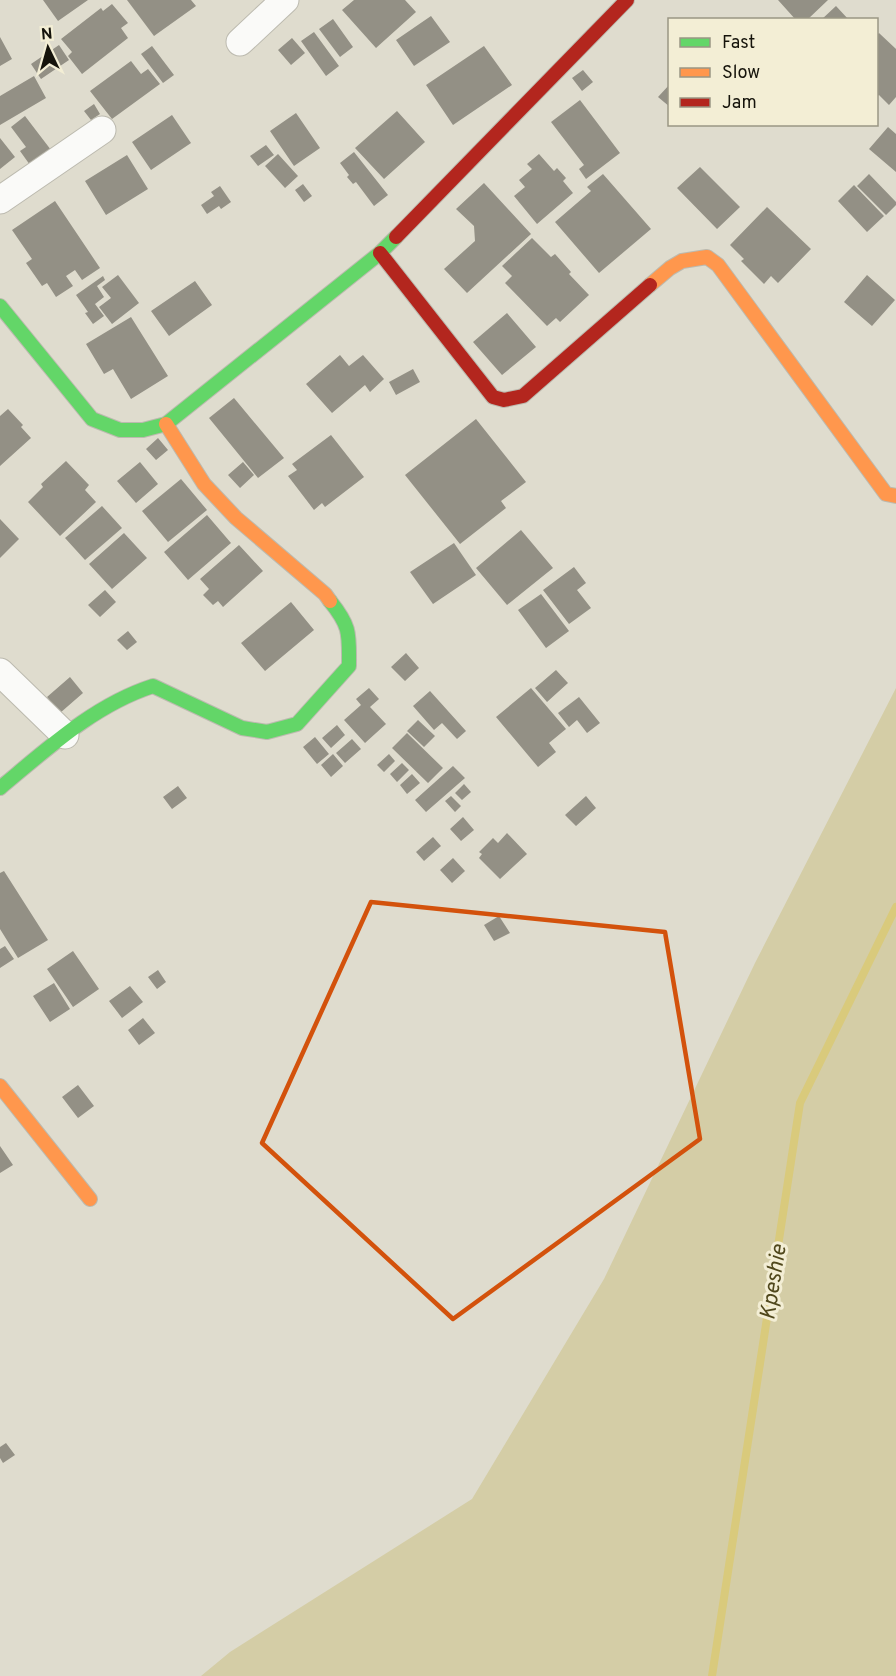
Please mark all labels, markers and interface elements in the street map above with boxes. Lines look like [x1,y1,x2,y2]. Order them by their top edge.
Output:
north arrow [18,18,78,78]
legend [668,18,878,126]
text: N [40,25,53,46]
text: Fast [722,32,755,55]
text: Slow [722,62,760,85]
text: Jam [722,92,757,115]
water label: Kpeshie [755,1242,794,1322]

